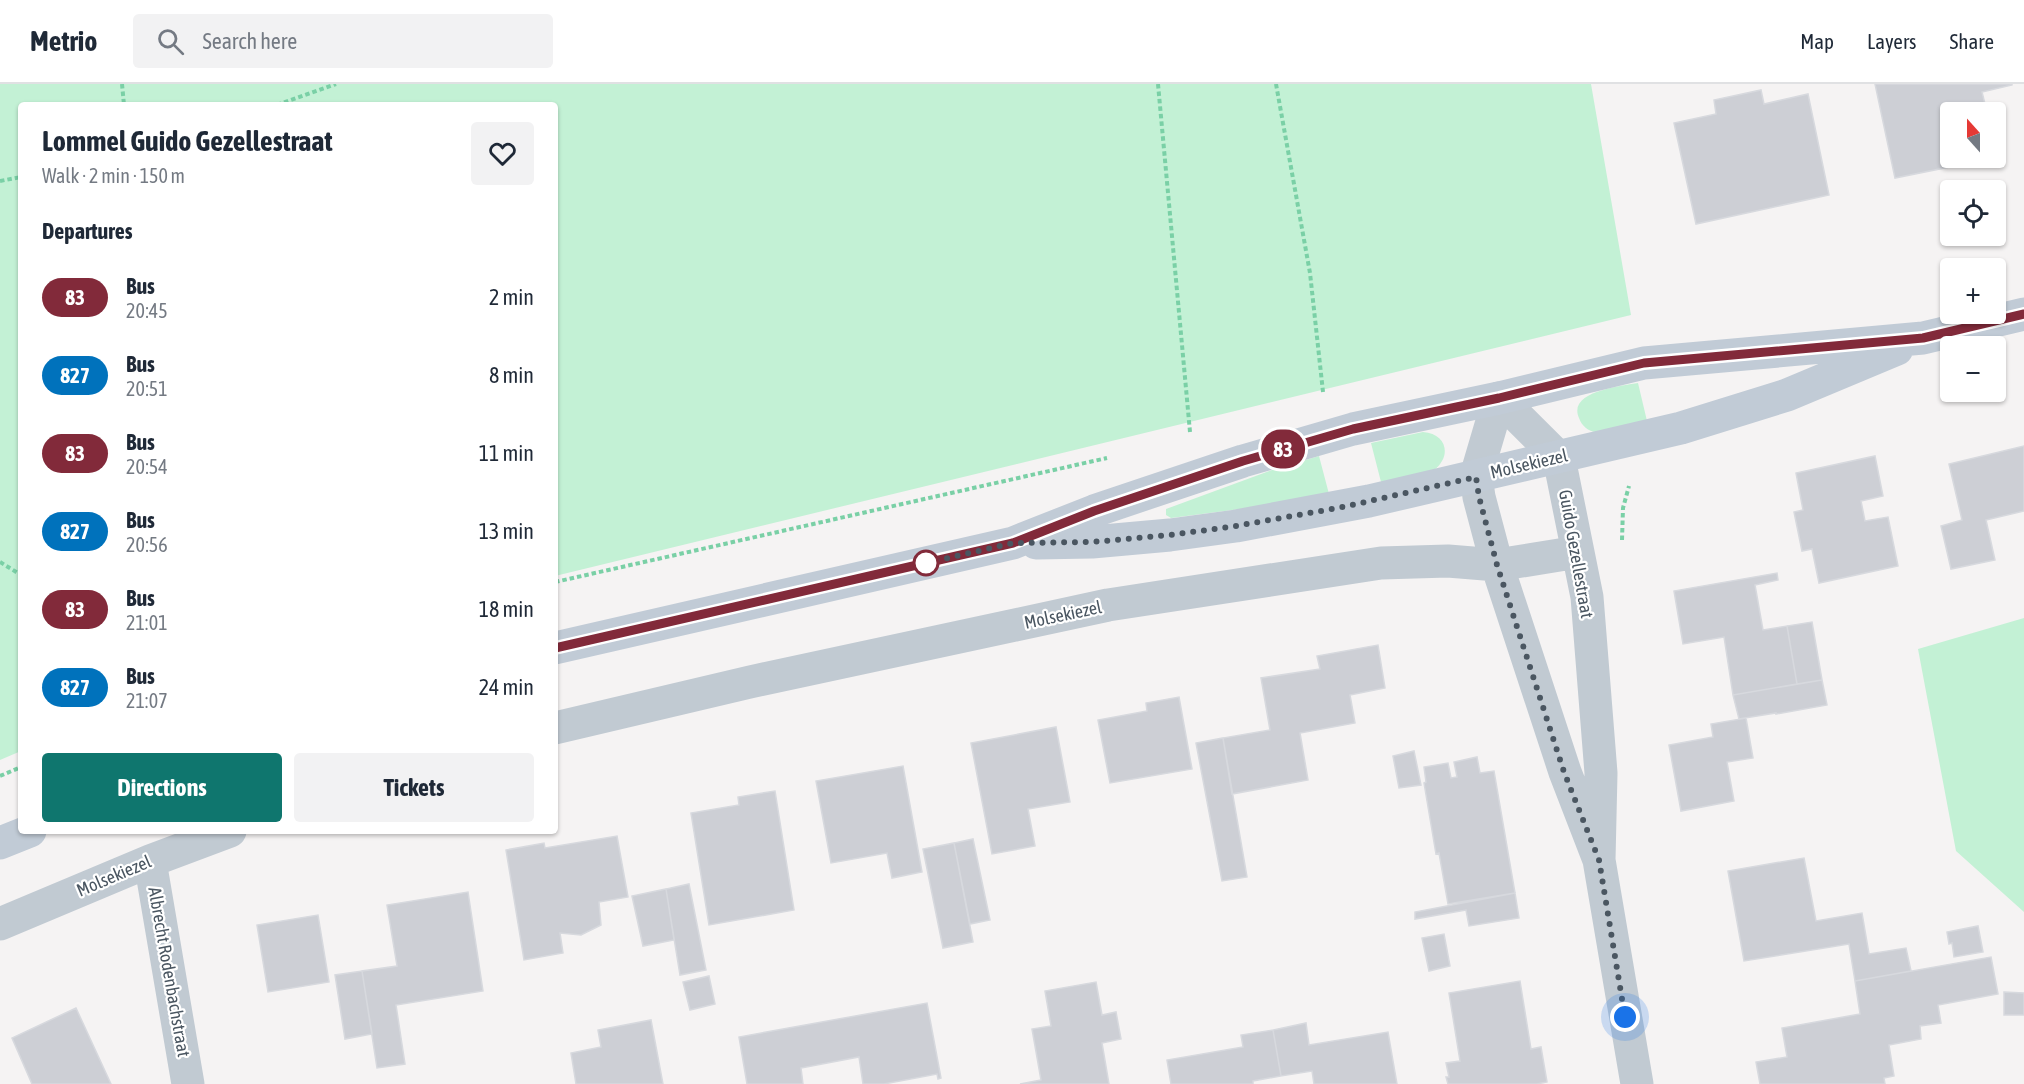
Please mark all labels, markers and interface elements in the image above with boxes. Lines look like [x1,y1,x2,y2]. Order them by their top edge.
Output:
search box [133,14,553,68]
text: Metrio [30,25,97,57]
icon: search [154,25,187,58]
text: Search here [202,28,297,54]
text: Map [1800,29,1834,53]
text: Layers [1867,29,1917,53]
text: Share [1950,29,1994,53]
north arrow [1940,102,2006,168]
map controls [1940,102,2006,402]
button: heart [471,122,534,185]
text: Lommel Guido Gezellestraat [42,125,332,157]
text: Walk · 2 min · 150 m [42,164,185,187]
button: locate [1940,180,2006,246]
text: Departures [42,218,132,244]
button: + [1940,258,2006,324]
text: Bus [126,273,155,299]
text: 2 min [489,284,534,310]
text: 83 [65,285,85,309]
text: 20:45 [126,299,168,322]
button: − [1940,336,2006,402]
text: Bus [126,351,155,377]
text: 8 min [489,362,534,388]
text: 827 [60,363,90,387]
text: 20:51 [126,377,168,400]
text: Bus [126,429,155,455]
line badge: 83 [1256,430,1310,469]
text: 83 [1273,437,1293,461]
text: 11 min [479,440,534,466]
text: 83 [65,441,85,465]
street label: Molsekiezel [1488,444,1570,483]
text: 20:54 [126,455,168,478]
street label: Guido Gezellestraat [1555,488,1598,620]
text: Bus [126,507,155,533]
text: 13 min [479,518,534,544]
text: 827 [60,519,90,543]
text: 20:56 [126,533,168,556]
unlabelled marker [913,550,939,576]
text: Bus [126,585,155,611]
text: 18 min [479,596,534,622]
street label: Molsekiezel [1022,596,1104,633]
text: 83 [65,597,85,621]
text: 21:01 [126,611,168,634]
text: Bus [126,663,155,689]
text: 24 min [479,674,534,700]
text: 827 [60,675,90,699]
text: 21:07 [126,689,168,712]
button: Directions [42,753,282,822]
button: Tickets [294,753,534,822]
street label: Molsekiezel [73,850,154,901]
street label: Albrecht Rodenbachstraat [144,885,195,1059]
your location [1610,1002,1640,1032]

